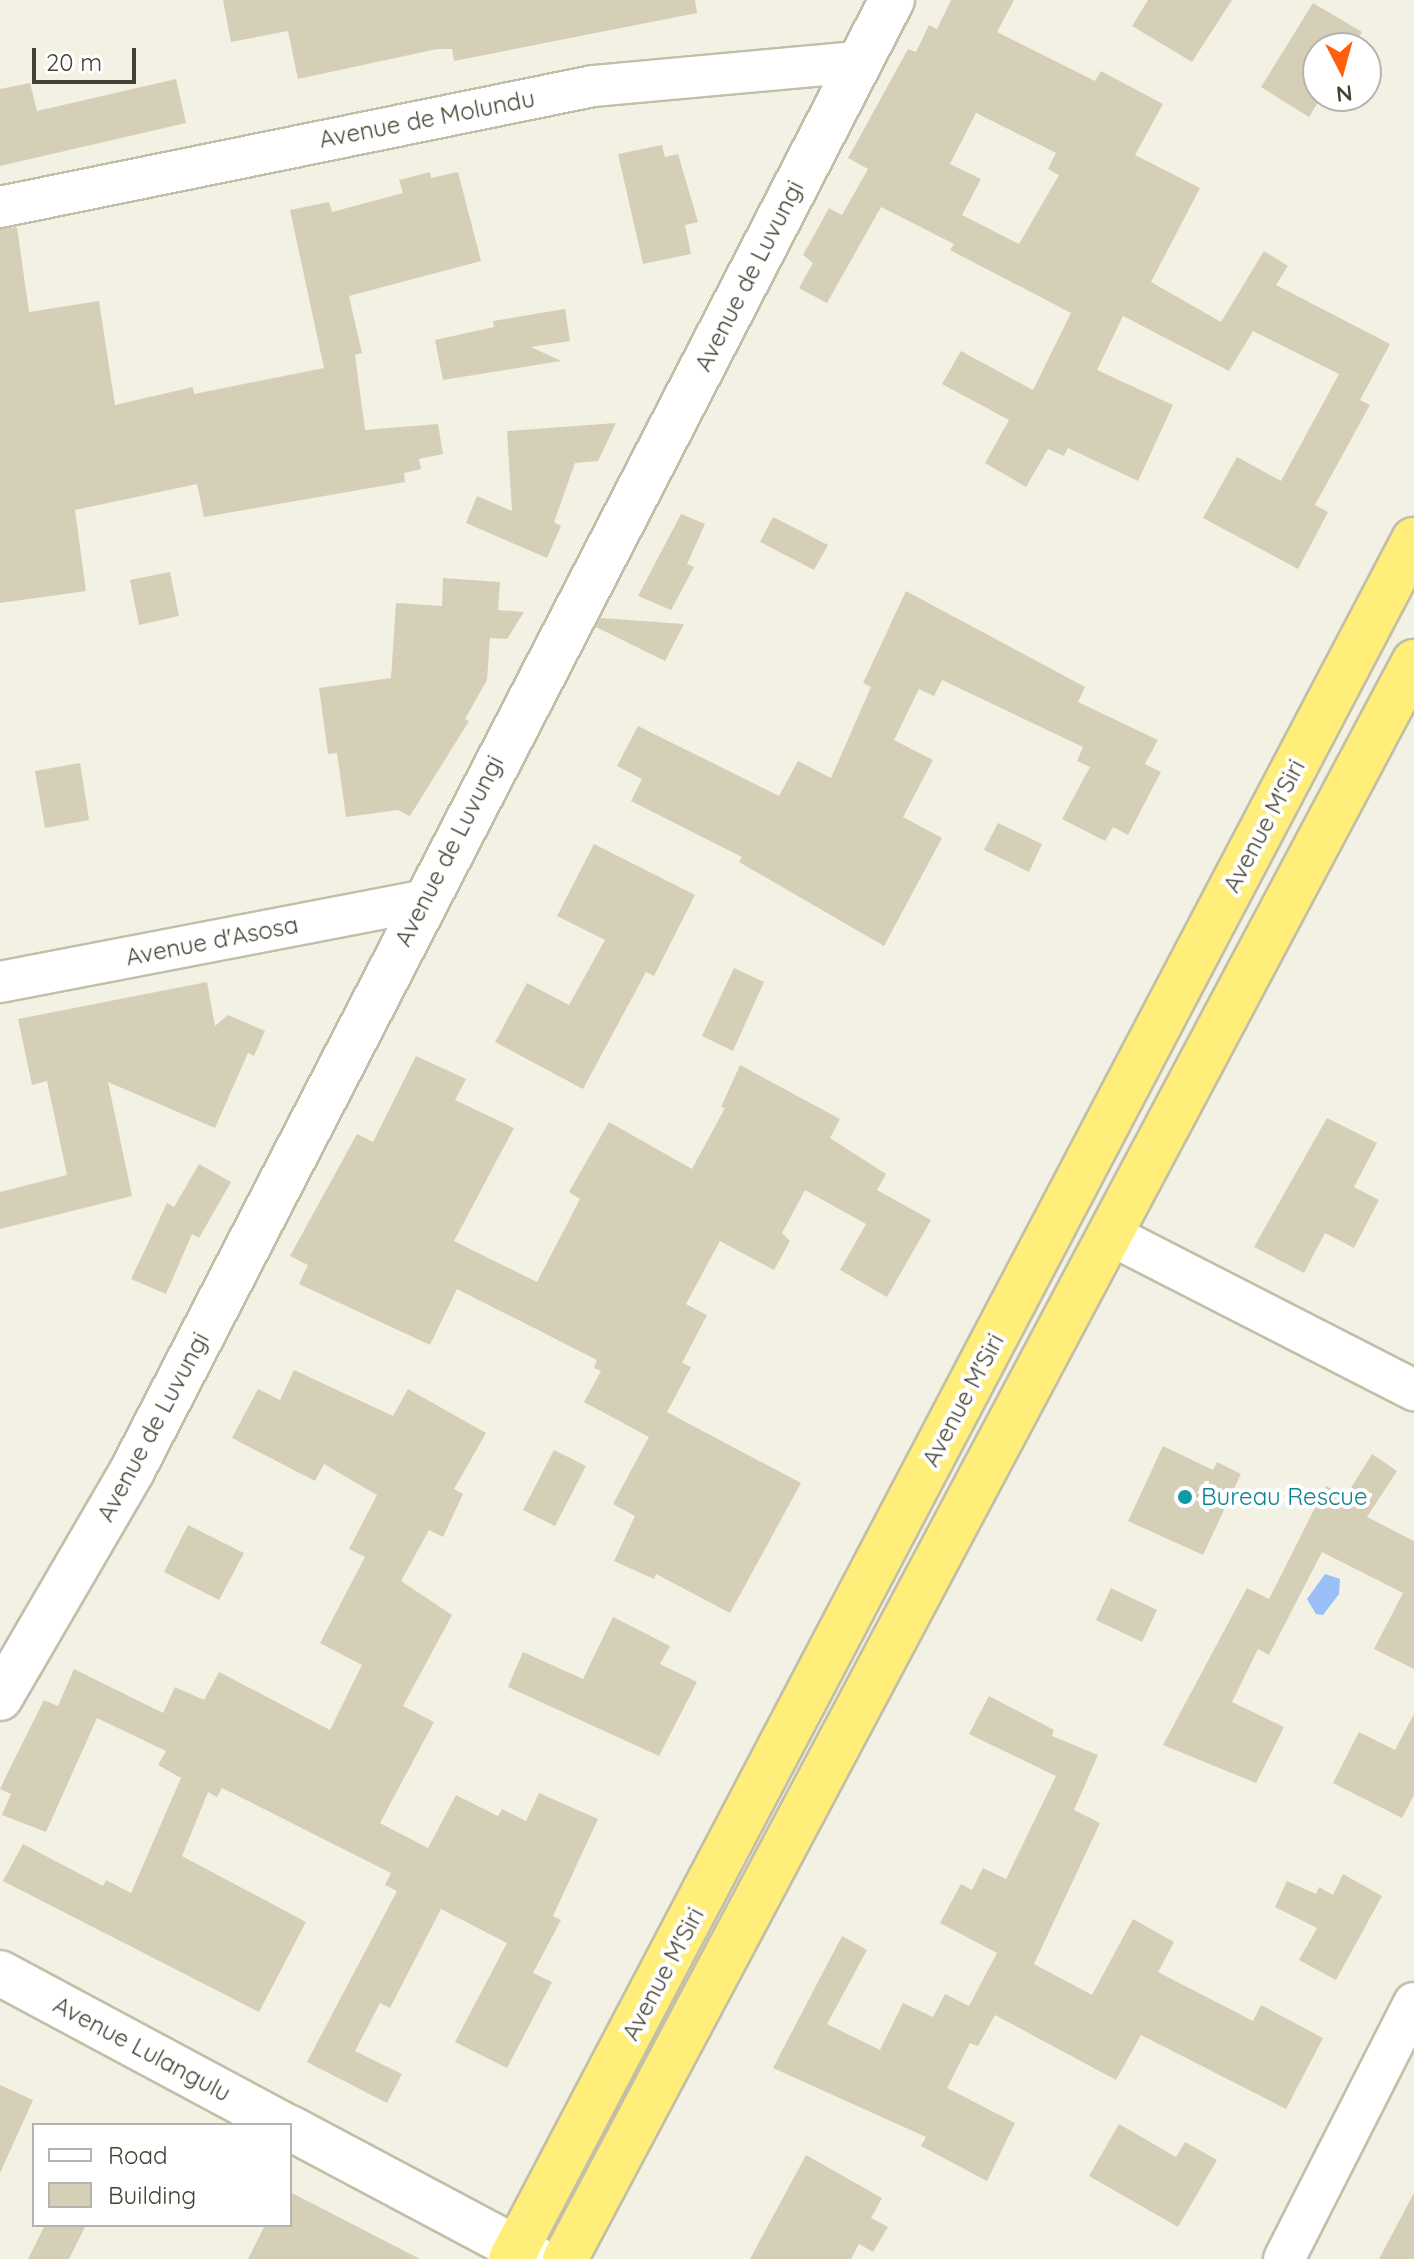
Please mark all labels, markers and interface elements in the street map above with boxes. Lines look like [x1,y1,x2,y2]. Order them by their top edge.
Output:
scale bar [36,32,140,82]
north arrow [1302,32,1382,112]
text: 20 m [46,47,102,77]
text: N [1335,79,1354,109]
street label: Avenue de Molundu [317,84,537,154]
street label: Avenue de Luvungi [688,176,810,376]
street label: Avenue de Luvungi [388,751,510,951]
street label: Avenue M'Siri [1217,755,1311,897]
street label: Avenue d'Asosa [123,910,301,972]
street label: Avenue de Luvungi [91,1328,215,1526]
street label: Avenue M'Siri [916,1329,1010,1471]
place label: Bureau Rescue [1201,1483,1368,1511]
marker: Bureau Rescue [1176,1488,1194,1506]
street label: Avenue M'Siri [616,1903,710,2045]
street label: Avenue Lulangulu [48,1990,236,2108]
legend [32,2123,292,2227]
text: Road [108,2140,168,2170]
text: Building [108,2180,196,2210]

